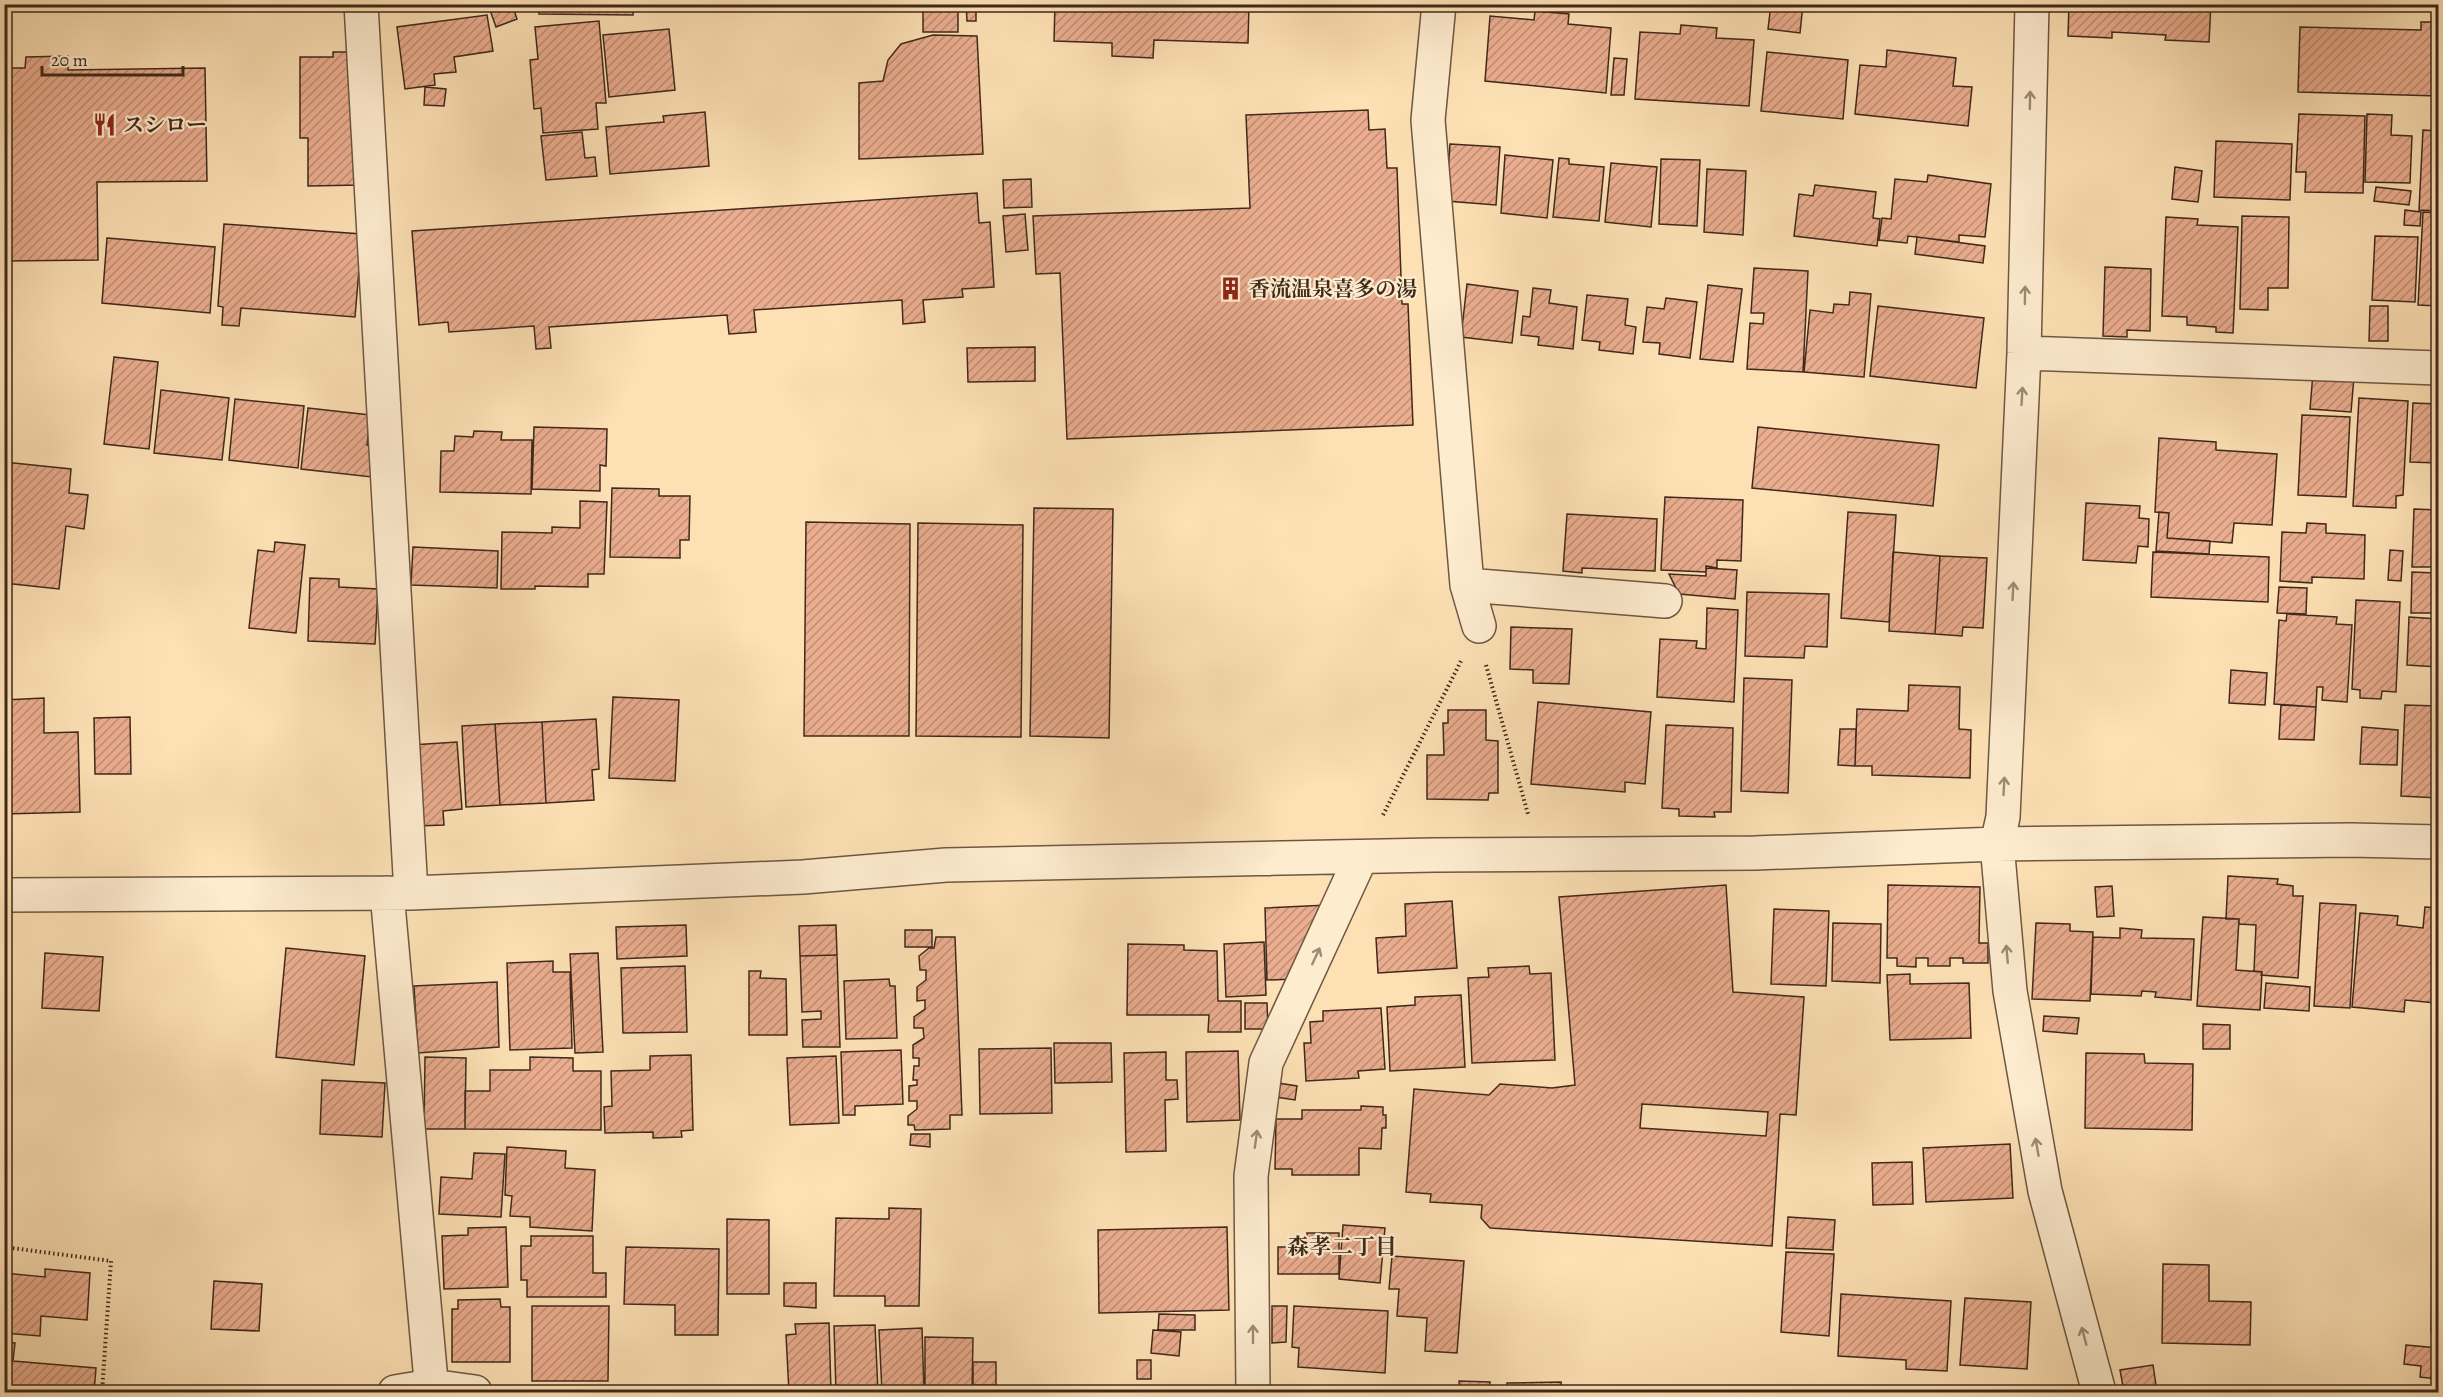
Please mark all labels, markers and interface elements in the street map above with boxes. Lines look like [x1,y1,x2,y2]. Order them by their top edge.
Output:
scale bar [42,39,183,77]
text: 20 m [51,48,88,72]
one-way arrow [2024,90,2035,110]
place label: スシロー [123,111,207,139]
restaurant icon: スシロー [92,112,118,138]
place label: 香流温泉喜多の湯 [1249,275,1417,303]
building icon: 香流温泉喜多の湯 [1218,276,1244,302]
one-way arrow [2020,285,2031,305]
one-way arrow [2016,387,2028,407]
one-way arrow [2008,581,2019,601]
one-way arrow [1999,776,2010,796]
one-way arrow [2001,945,2012,965]
one-way arrow [1310,947,1322,965]
one-way arrow [1251,1130,1262,1150]
one-way arrow [2031,1137,2042,1157]
district label: 森孝二丁目 [1287,1232,1397,1262]
one-way arrow [1247,1325,1259,1345]
one-way arrow [2078,1327,2089,1346]

